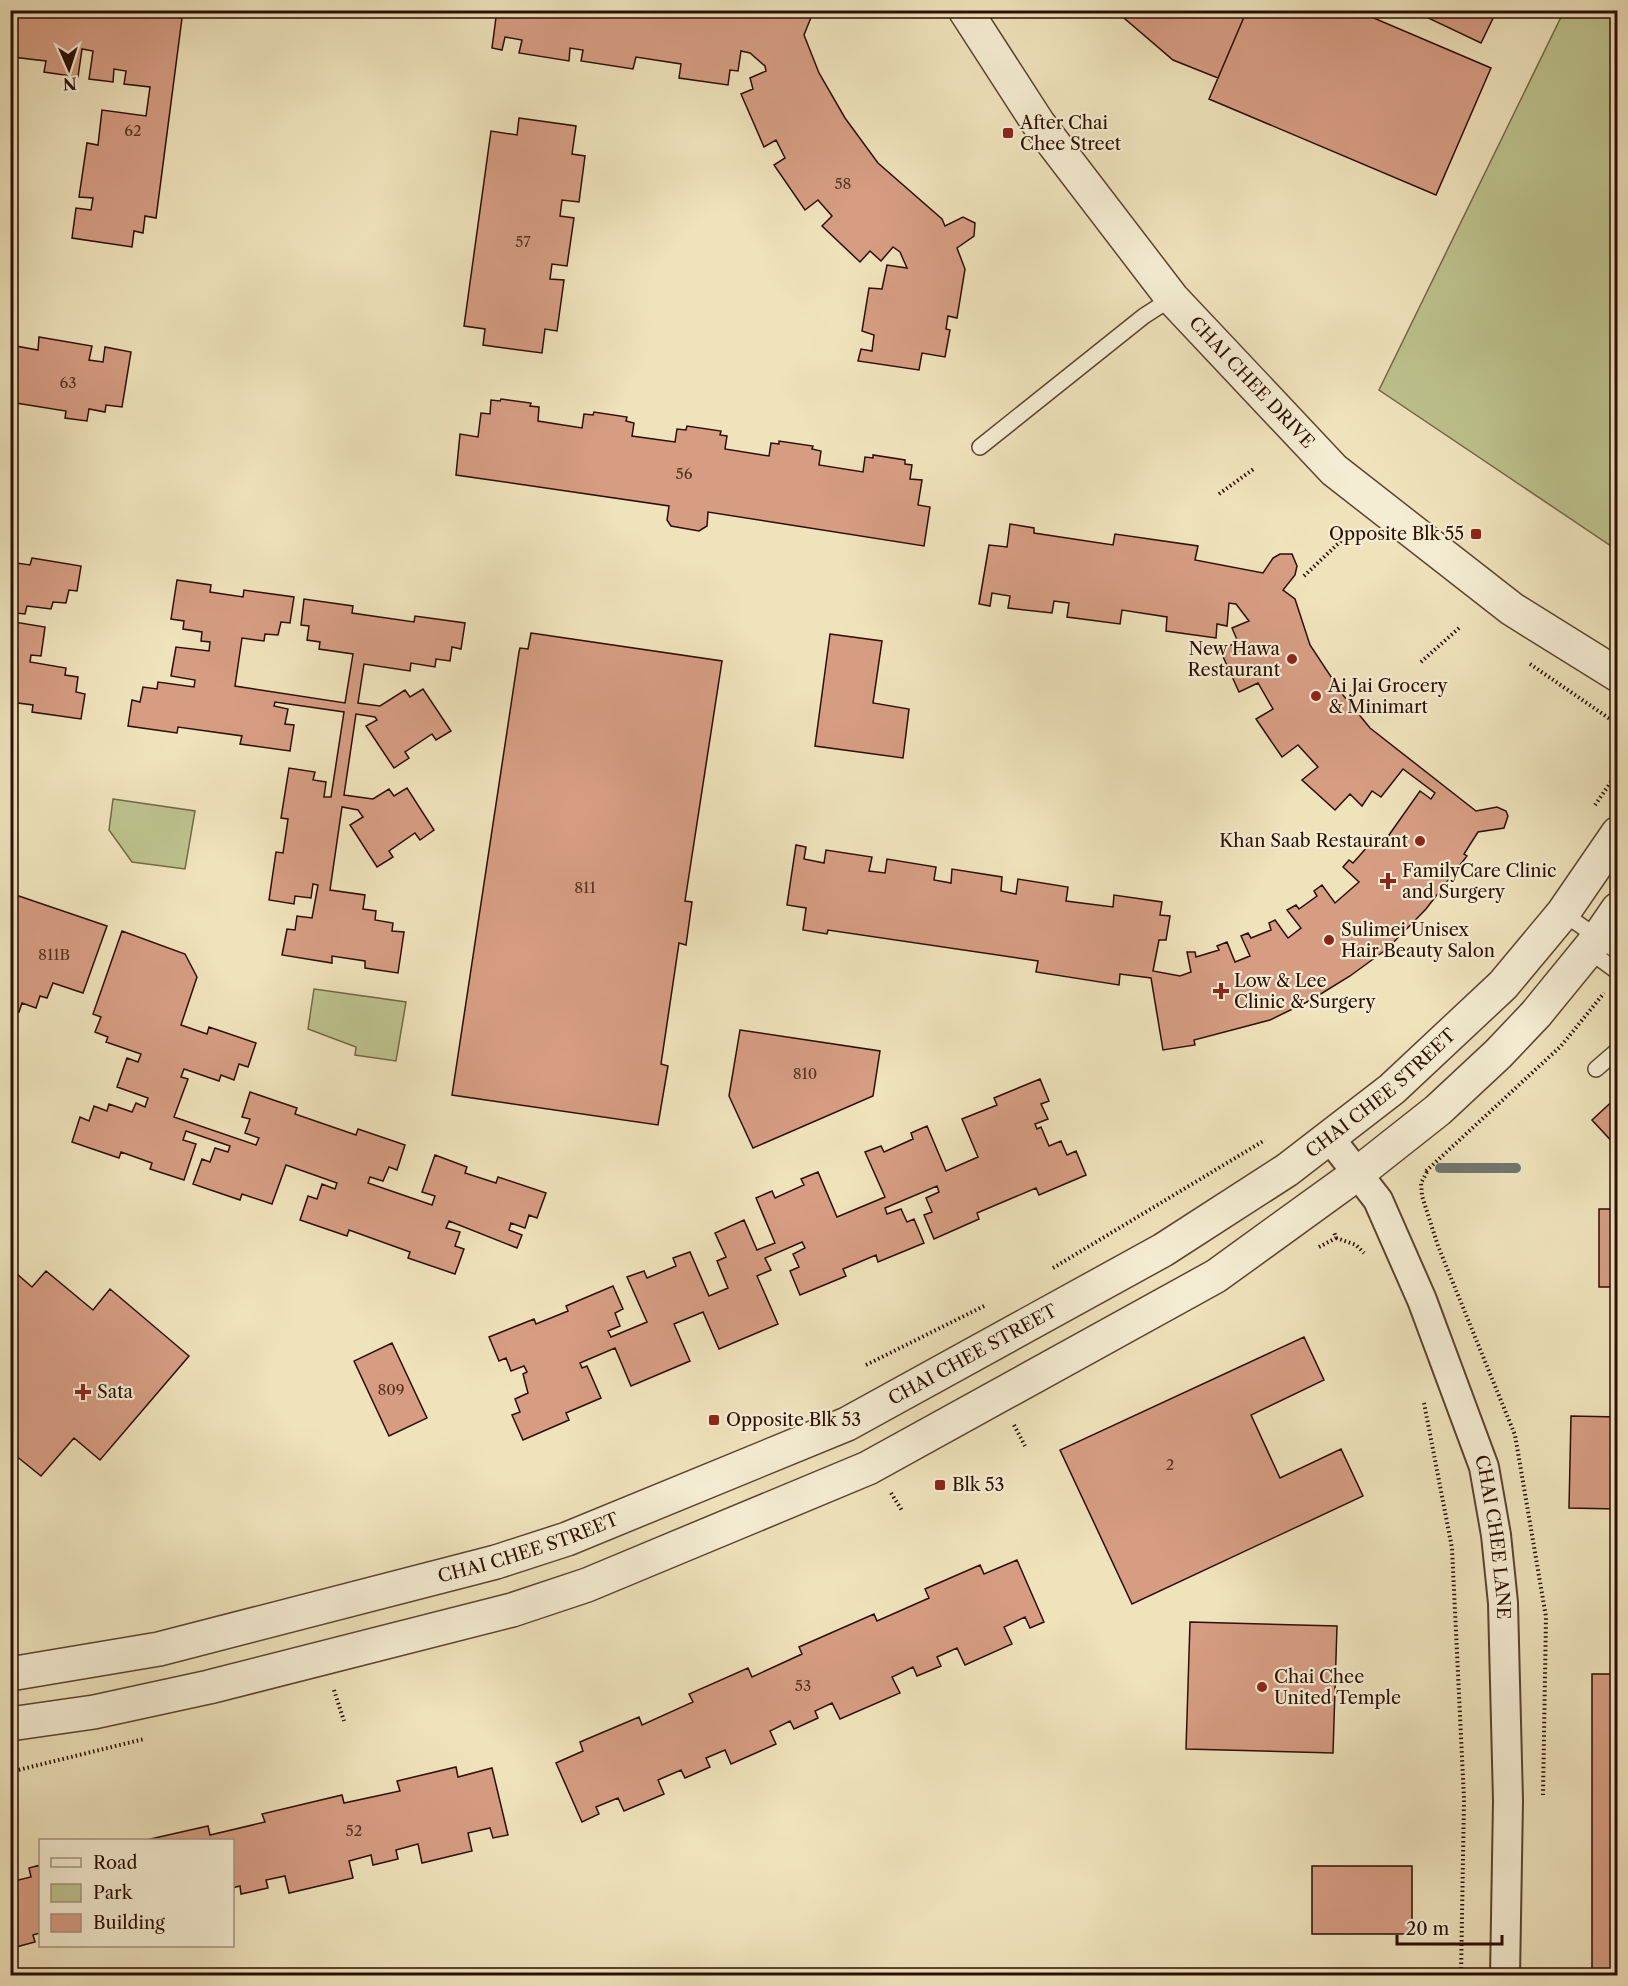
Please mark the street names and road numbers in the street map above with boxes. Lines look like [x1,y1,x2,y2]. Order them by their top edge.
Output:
street label: CHAI CHEE DRIVE [1184,312,1319,453]
street label: CHAI CHEE STREET [1301,1024,1461,1162]
street label: CHAI CHEE STREET [885,1299,1061,1410]
street label: CHAI CHEE LANE [1470,1452,1514,1619]
street label: CHAI CHEE STREET [436,1508,622,1588]

